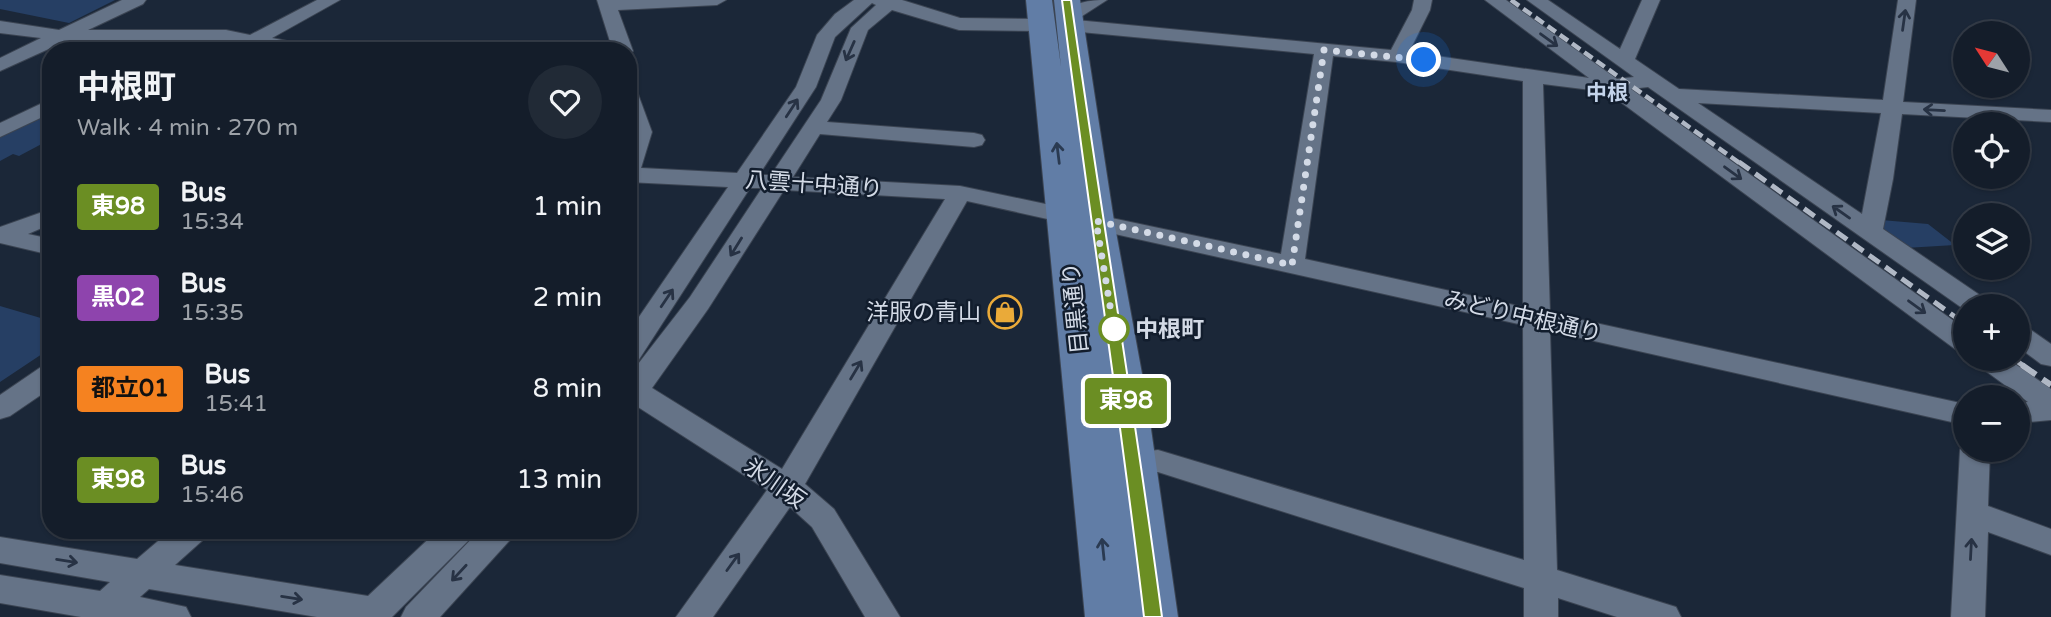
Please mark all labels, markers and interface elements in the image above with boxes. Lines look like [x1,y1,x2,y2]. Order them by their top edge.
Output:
one-way arrow [1898,9,1911,32]
north arrow [1953,21,2030,98]
map controls [1953,21,2030,462]
one-way arrow [1539,33,1558,47]
one-way arrow [843,40,856,61]
your location [1406,42,1441,77]
button: heart [528,65,602,139]
text: 中根町 [77,68,176,107]
district label: 中根 [1586,81,1628,106]
one-way arrow [785,99,799,118]
one-way arrow [1923,103,1946,116]
button: locate [1953,112,2030,189]
text: Walk · 4 min · 270 m [77,114,298,142]
one-way arrow [1051,142,1064,165]
one-way arrow [1724,165,1743,180]
street label: 八雲十中通り [744,166,884,204]
text: Bus [180,177,226,208]
text: 1 min [533,191,602,222]
text: 東98 [91,192,145,221]
button: layers [1953,203,2030,280]
one-way arrow [1832,205,1851,219]
text: 15:34 [180,208,244,236]
one-way arrow [728,236,742,256]
street label: 目黒通り [1057,261,1095,355]
text: Bus [180,268,226,299]
text: 2 min [533,282,602,313]
text: 黒02 [91,283,145,312]
street label: みどり中根通り [1441,285,1604,349]
one-way arrow [660,289,674,308]
shop icon: 洋服の青山 [986,293,1024,331]
button: + [1953,294,2030,371]
text: 15:35 [180,299,244,327]
place label: 洋服の青山 [866,299,981,327]
one-way arrow [1908,299,1927,314]
marker: 中根町 [1099,314,1129,344]
place label: 中根町 [1135,316,1204,344]
text: Bus [204,359,250,390]
one-way arrow [849,361,863,381]
text: 8 min [533,373,602,404]
text: 都立01 [91,374,169,403]
line badge: 東98 [1086,378,1166,424]
button: − [1953,385,2030,462]
text: 東98 [1099,386,1153,415]
text: 15:41 [204,390,268,418]
text: Bus [180,450,226,481]
street label: 氷川坂 [738,453,811,515]
text: 13 min [516,464,602,495]
text: 東98 [91,465,145,494]
text: 15:46 [180,481,244,509]
one-way arrow [1096,538,1109,561]
one-way arrow [1965,538,1978,561]
one-way arrow [726,553,740,572]
one-way arrow [55,555,78,568]
one-way arrow [450,564,467,581]
one-way arrow [280,592,303,605]

